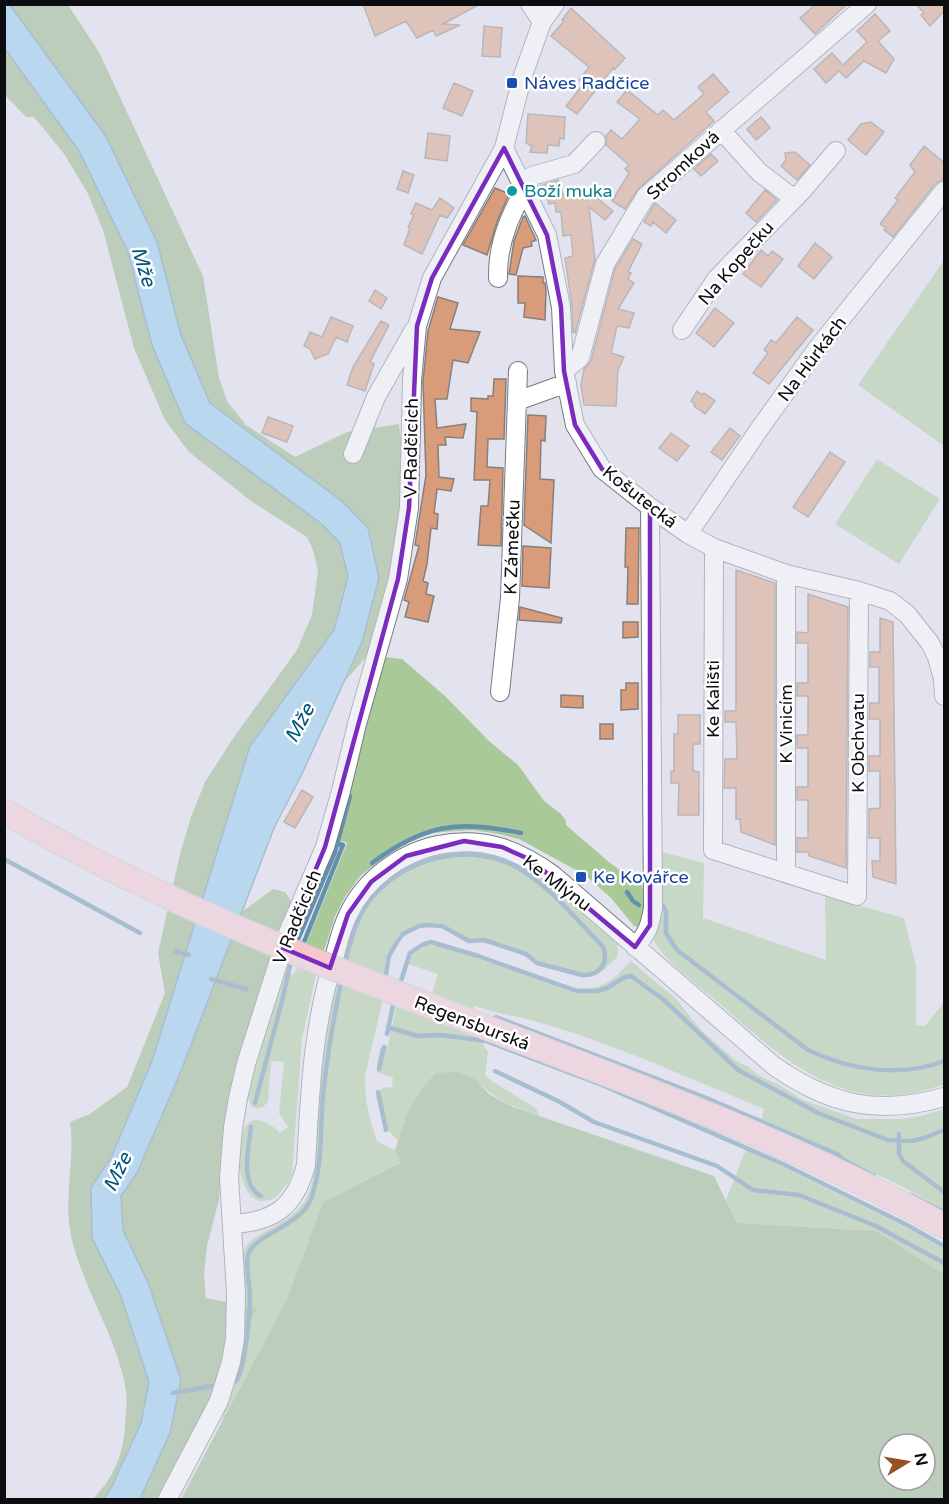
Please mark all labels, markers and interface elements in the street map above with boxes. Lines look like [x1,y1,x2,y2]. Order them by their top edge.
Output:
place label: Náves Radčice [524,72,649,94]
marker: Náves Radčice [505,76,519,90]
street label: Stromková [642,126,724,204]
place label: Boží muka [524,180,613,202]
marker: Boží muka [505,184,519,198]
street label: Na Kopečku [694,216,778,310]
water label: Mže [126,243,161,291]
street label: Na Hůrkách [773,312,851,406]
street label: V Radčicích [399,398,423,498]
street label: Košutecká [598,461,682,533]
street label: K Zámečku [499,499,525,595]
street label: Ke Kališti [702,660,724,738]
street label: K Vinicím [775,684,797,764]
street label: K Obchvatu [847,693,869,793]
water label: Mže [280,698,321,747]
street label: Ke Mlýnu [518,850,596,916]
street label: V Radčicích [268,866,326,968]
place label: Ke Kovářce [593,866,689,888]
marker: Ke Kovářce [574,870,588,884]
street label: Regensburská [411,991,533,1055]
water label: Mže [98,1147,138,1196]
north arrow [877,1432,937,1492]
text: N [910,1451,932,1468]

